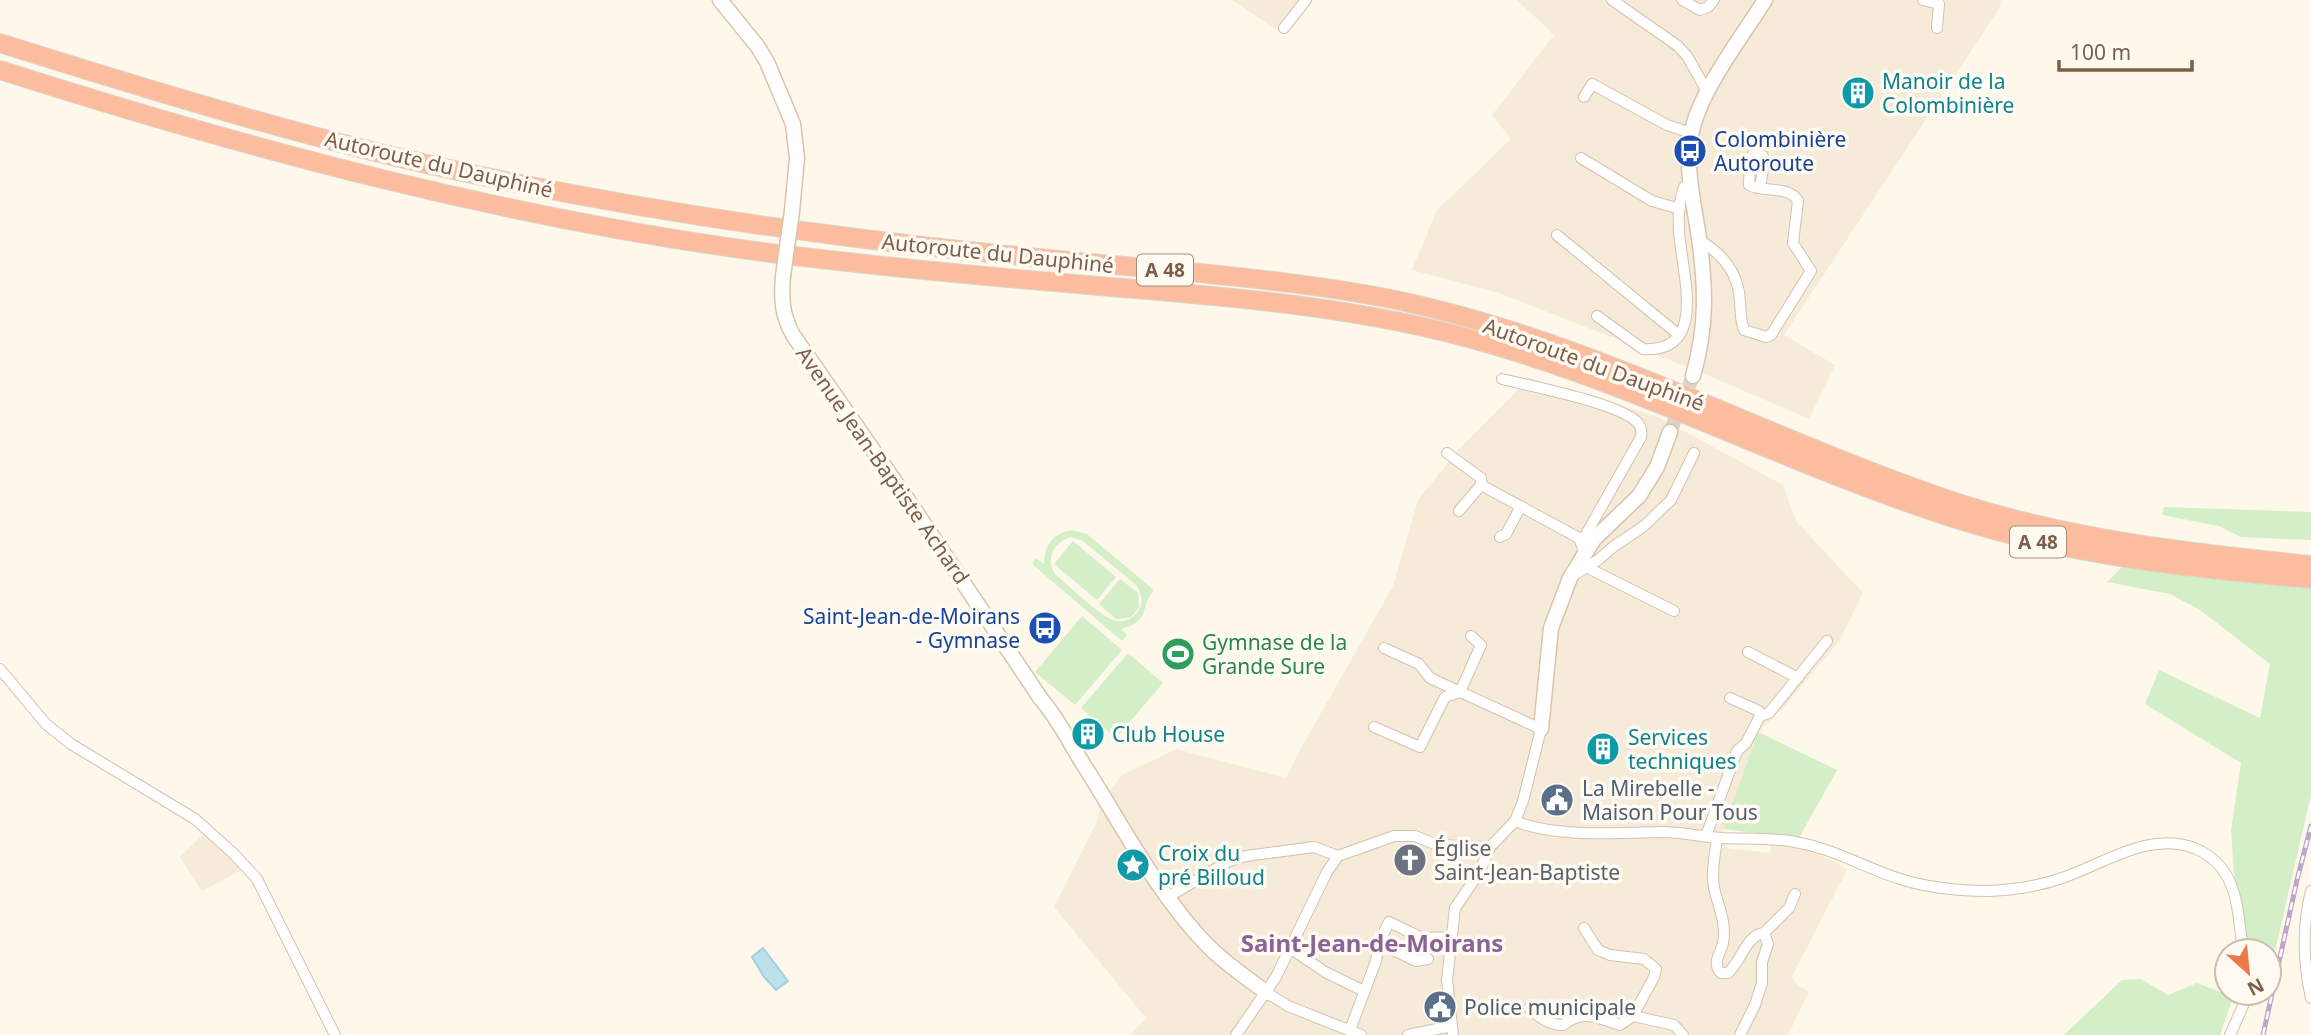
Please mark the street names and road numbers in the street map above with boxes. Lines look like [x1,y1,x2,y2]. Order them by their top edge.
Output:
street label: Autoroute du Dauphiné [322,124,556,204]
street label: Autoroute du Dauphiné [881,227,1115,279]
road number: A 48 [1137,254,1193,286]
street label: Autoroute du Dauphiné [1480,311,1708,417]
street label: Avenue Jean-Baptiste Achard [790,341,976,589]
road number: A 48 [2010,526,2066,558]

